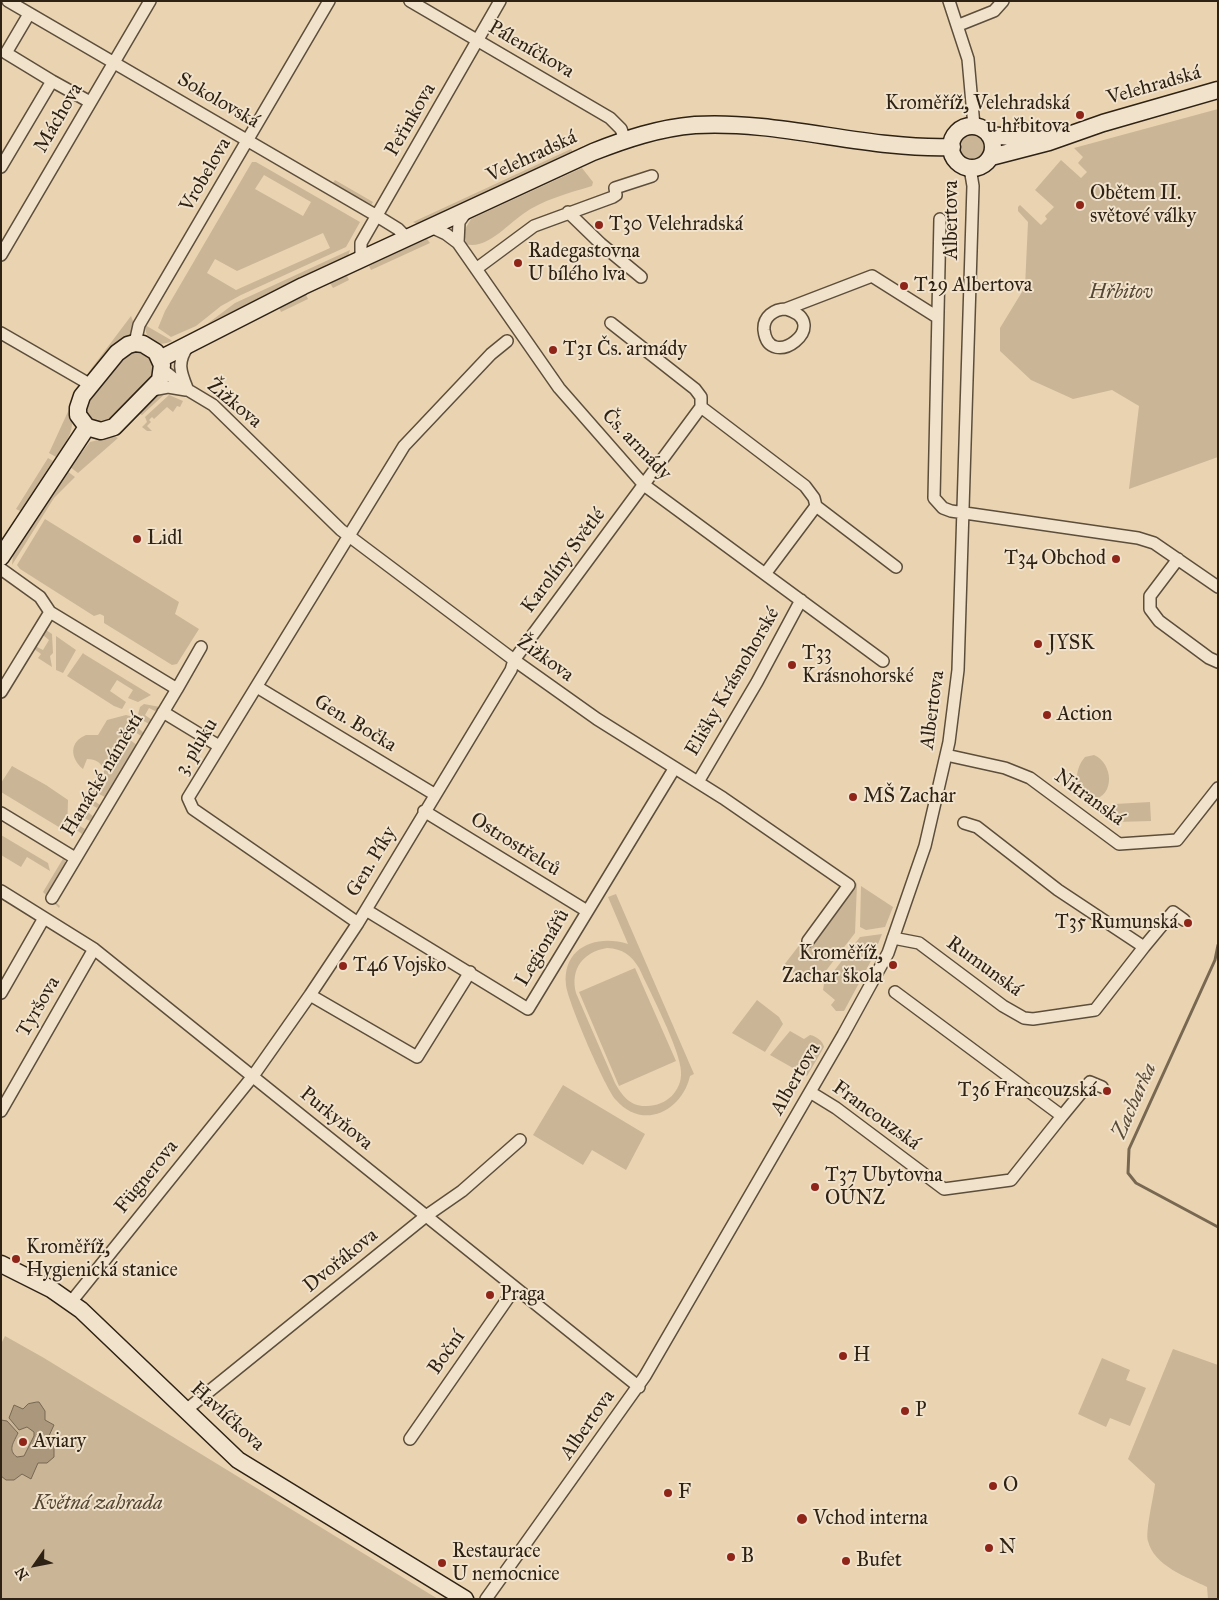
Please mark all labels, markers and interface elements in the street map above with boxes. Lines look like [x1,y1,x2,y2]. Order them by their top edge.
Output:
street label: Páleníčkova [484,16,578,84]
street label: Velehradská [1104,61,1204,111]
street label: Sokolovská [173,68,263,134]
street label: Máchova [29,79,89,157]
street label: Peřinkova [381,79,441,161]
place label: Kroměříž, Velehradská u hřbitova [885,92,1070,139]
marker: Kroměříž, Velehradská u hřbitova [1074,109,1086,121]
street label: Velehradská [483,126,581,188]
street label: Vrobelova [175,134,237,216]
street label: Albertova [940,180,964,260]
place label: Obětem II. světové války [1090,182,1196,229]
marker: Obětem II. světové války [1074,199,1086,211]
place label: T30 Velehradská [609,213,743,237]
marker: T30 Velehradská [593,219,605,231]
place label: Radegastovna U bílého lva [528,240,640,287]
marker: Radegastovna U bílého lva [512,257,524,269]
place label: T29 Albertova [914,274,1032,298]
marker: T29 Albertova [898,280,910,292]
park label: Hřbitov [1089,281,1153,305]
place label: T31 Čs. armády [563,338,687,362]
marker: T31 Čs. armády [547,344,559,356]
street label: Žižkova [202,374,266,434]
street label: Čs. armády [596,404,676,486]
street label: Karolíny Světlé [517,504,611,618]
place label: Lidl [147,527,183,551]
marker: Lidl [131,533,143,545]
place label: T34 Obchod [1004,547,1106,571]
marker: T34 Obchod [1110,553,1122,565]
street label: Elišky Krásnohorské [681,604,785,760]
street label: Žižkova [512,630,578,688]
place label: JYSK [1048,632,1095,656]
marker: JYSK [1032,638,1044,650]
place label: T33 Krásnohorské [802,642,914,689]
marker: T33 Krásnohorské [786,659,798,671]
street label: Albertova [916,669,950,751]
street label: Gen. Bočka [309,690,401,758]
place label: Action [1057,703,1112,727]
street label: Hanácké náměstí [57,709,149,841]
marker: Action [1041,709,1053,721]
street label: 3. pluku [170,714,224,780]
street label: Nitranská [1049,764,1129,832]
place label: MŠ Zachar [863,785,956,809]
marker: MŠ Zachar [847,791,859,803]
street label: Ostrostřelců [465,808,565,882]
street label: Gen. Píky [342,822,402,902]
street label: Legionářů [511,905,575,991]
place label: T35 Rumunská [1055,911,1178,935]
marker: T35 Rumunská [1182,917,1194,929]
street label: Rumunská [941,932,1027,1002]
place label: Kroměříž, Zachar škola [782,942,883,989]
place label: T46 Vojsko [353,954,447,978]
marker: Kroměříž, Zachar škola [887,959,899,971]
marker: T46 Vojsko [337,960,349,972]
street label: Tyršova [12,972,66,1042]
street label: Albertova [766,1039,826,1119]
water label: Zacharka [1107,1059,1163,1143]
street label: Francouzská [827,1076,925,1156]
place label: T36 Francouzská [958,1079,1097,1103]
street label: Purkyňova [295,1082,377,1156]
marker: T36 Francouzská [1101,1085,1113,1097]
street label: Fügnerova [110,1135,184,1219]
place label: T37 Ubytovna OÚNZ [825,1164,943,1211]
marker: T37 Ubytovna OÚNZ [809,1181,821,1193]
street label: Dvořákova [299,1224,383,1298]
place label: Kroměříž, Hygienická stanice [26,1236,178,1283]
marker: Kroměříž, Hygienická stanice [10,1253,22,1265]
place label: Praga [500,1283,545,1307]
marker: Praga [484,1289,496,1301]
street label: Boční [423,1326,471,1380]
place label: H [853,1344,870,1368]
marker: H [837,1350,849,1362]
street label: Havlíčkova [185,1377,269,1457]
street label: Albertova [555,1386,621,1464]
place label: P [915,1399,926,1423]
marker: P [899,1405,911,1417]
place label: Aviary [33,1430,86,1454]
marker: Aviary [17,1436,29,1448]
place label: O [1003,1474,1018,1498]
marker: O [987,1480,999,1492]
place label: F [678,1481,691,1505]
marker: F [662,1487,674,1499]
park label: Květná zahrada [33,1492,163,1516]
place label: Vchod interna [813,1507,928,1531]
marker: Vchod interna [795,1512,809,1526]
place label: N [999,1536,1016,1560]
north arrow [10,1540,60,1590]
place label: Restaurace U nemocnice [452,1540,560,1587]
marker: N [983,1542,995,1554]
place label: B [741,1545,754,1569]
place label: Bufet [856,1549,902,1573]
marker: B [725,1551,737,1563]
marker: Bufet [840,1555,852,1567]
marker: Restaurace U nemocnice [436,1557,448,1569]
text: N [12,1564,32,1583]

